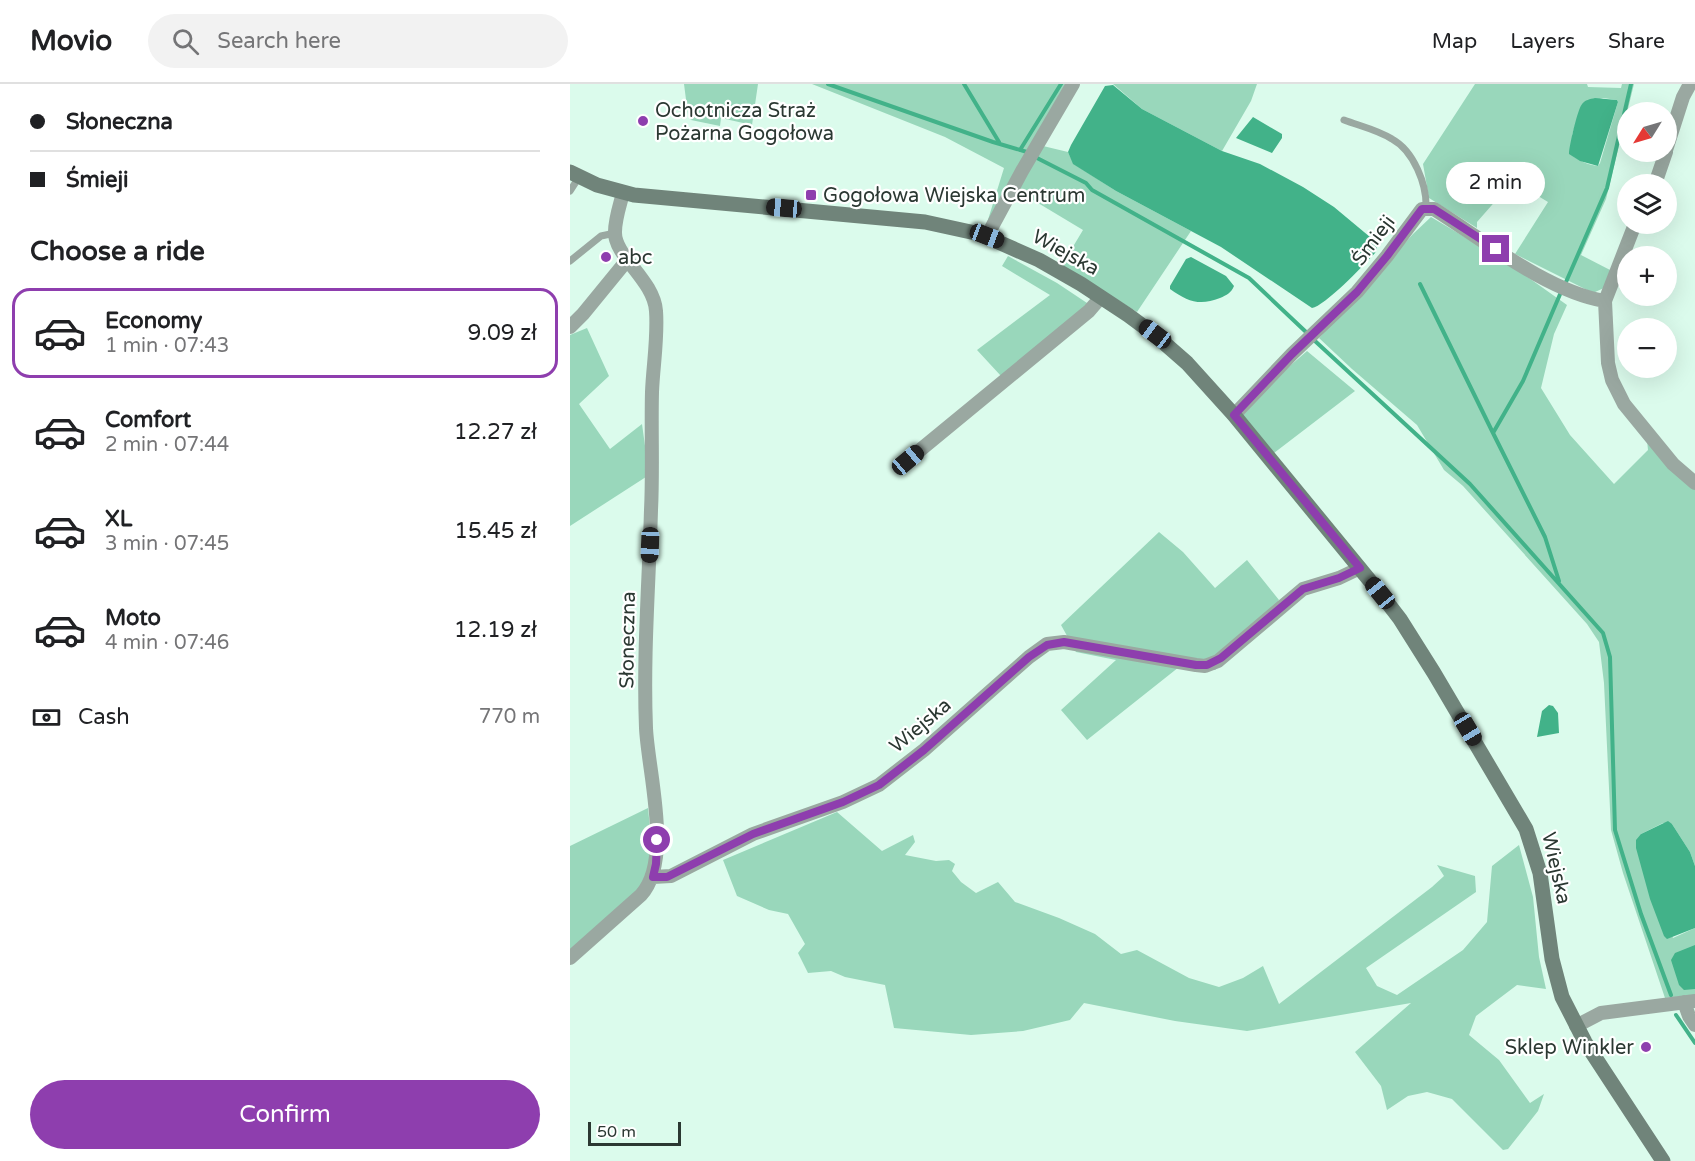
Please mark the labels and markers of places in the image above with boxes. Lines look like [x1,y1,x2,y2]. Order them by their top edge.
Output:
place label: Ochotnicza Straż Pożarna Gogołowa [655,99,834,146]
marker: Ochotnicza Straż Pożarna Gogołowa [636,114,650,128]
place label: Gogołowa Wiejska Centrum [823,184,1085,208]
marker: Gogołowa Wiejska Centrum [804,188,818,202]
place label: abc [618,246,653,270]
marker: abc [599,250,613,264]
place label: Sklep Winkler [1505,1036,1634,1060]
marker: Sklep Winkler [1639,1040,1653,1054]

